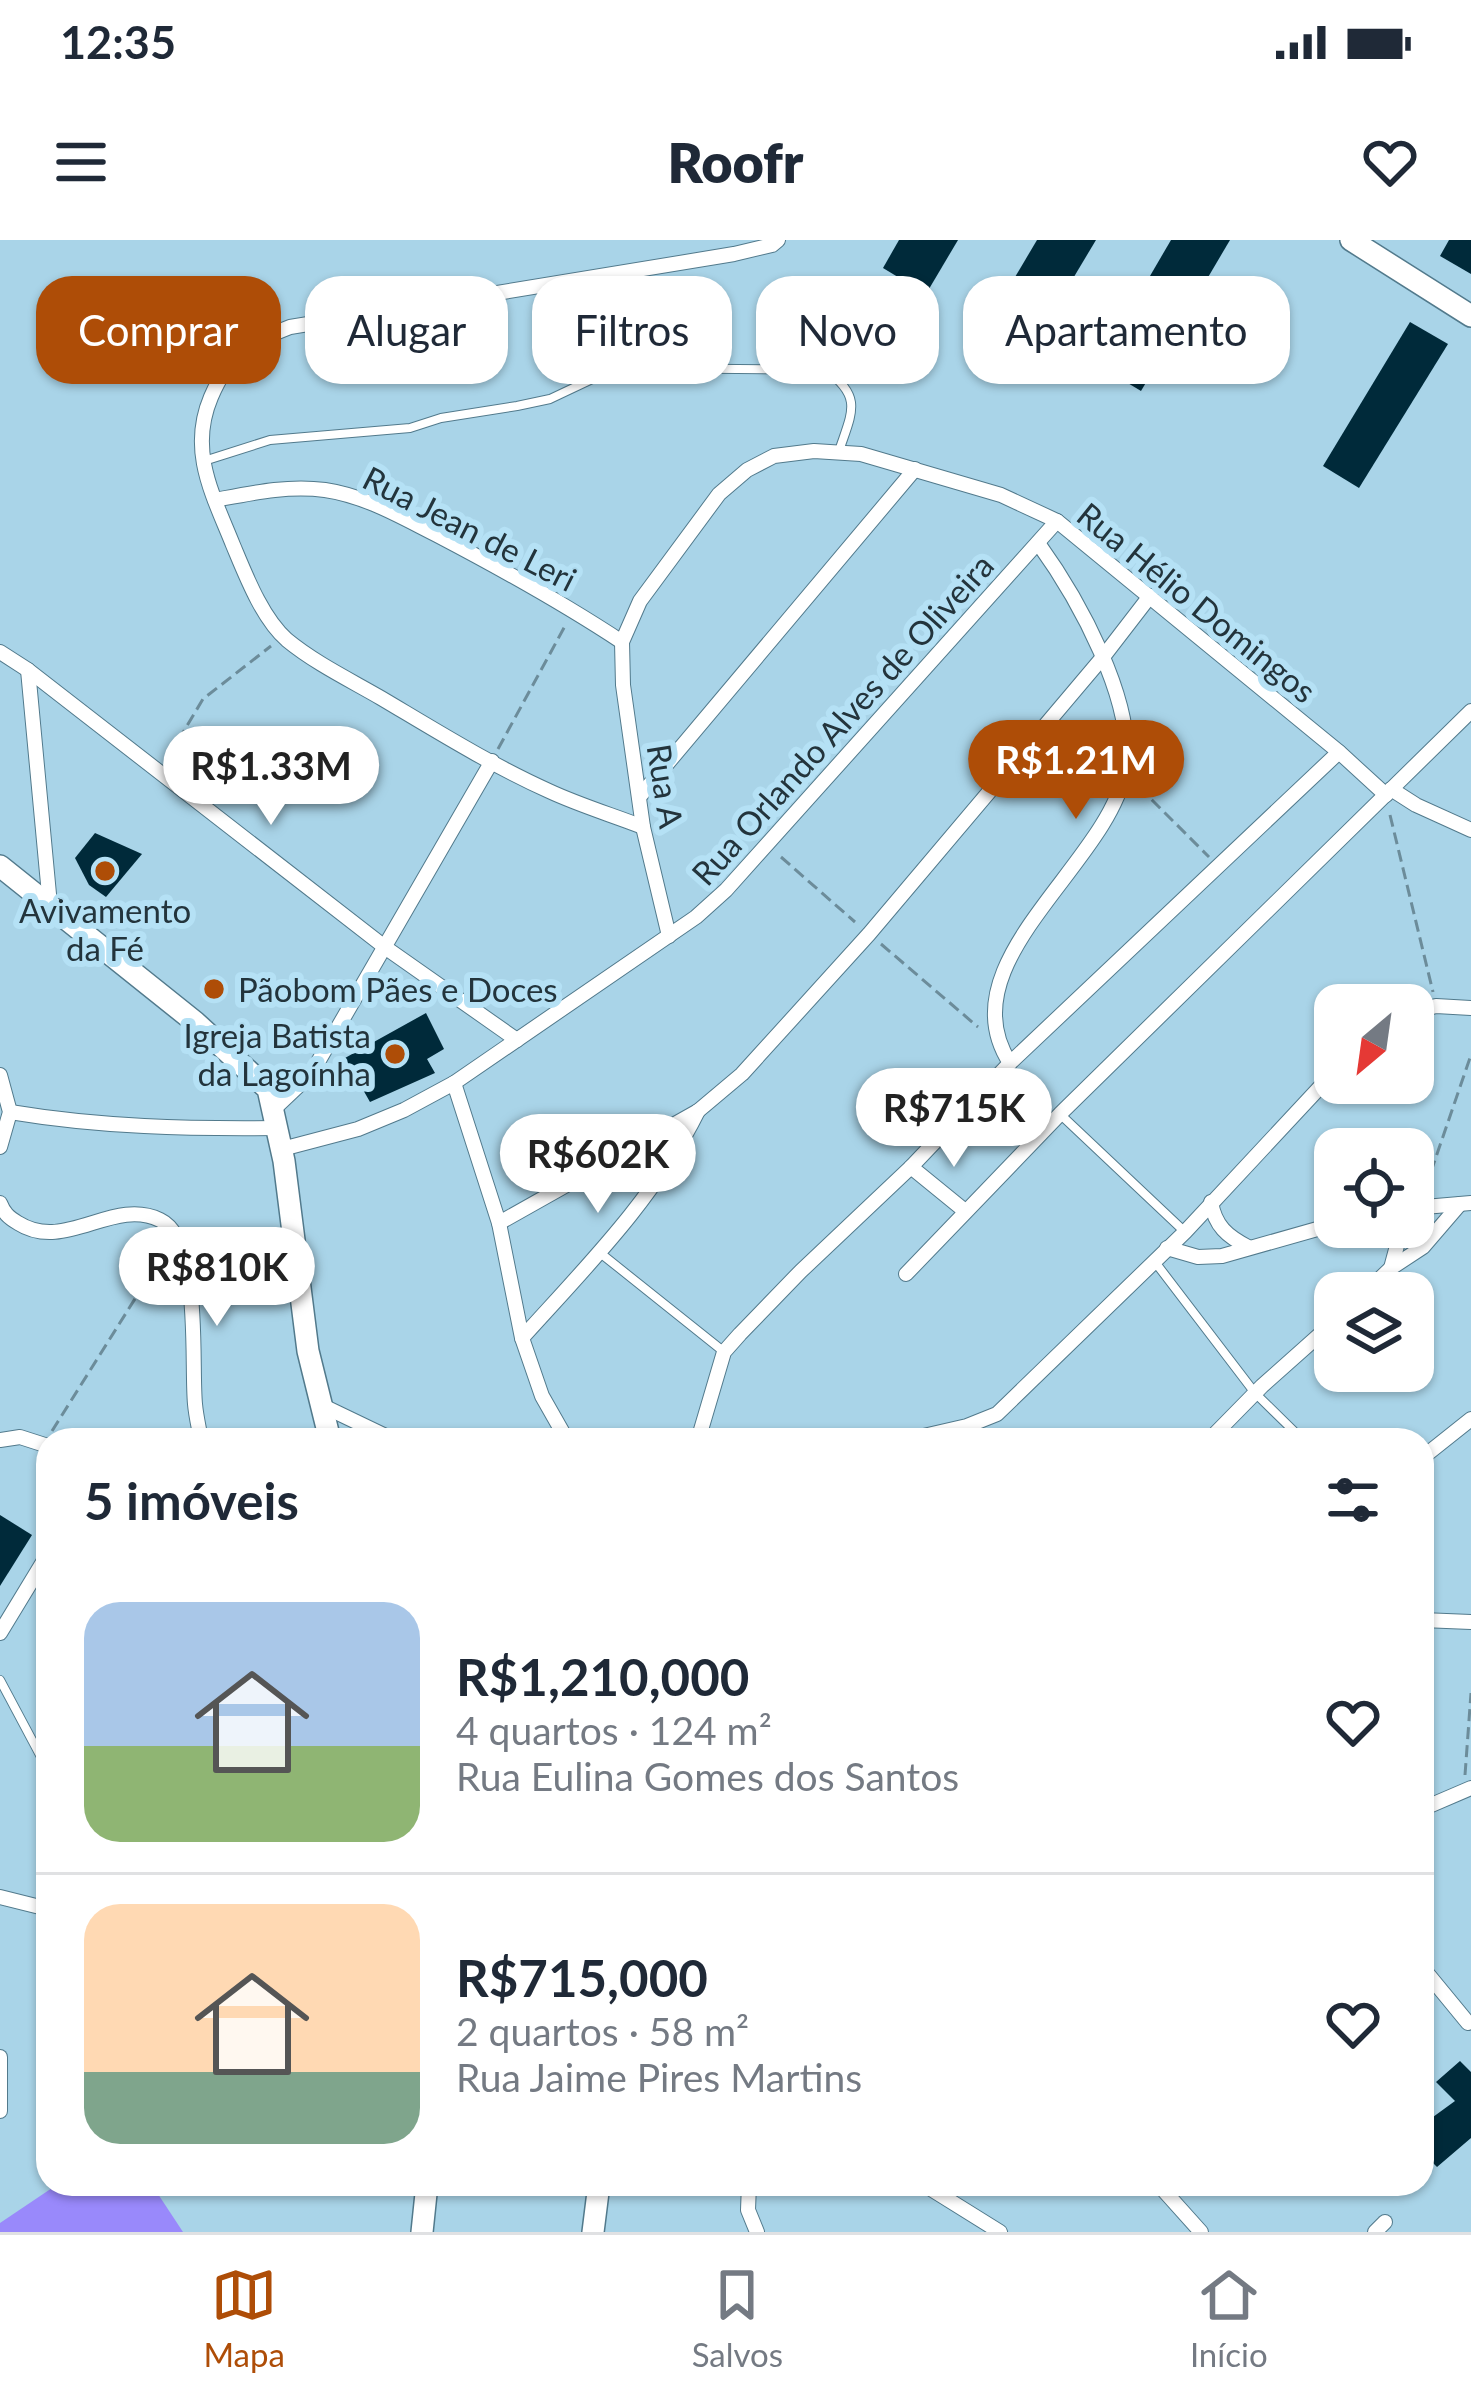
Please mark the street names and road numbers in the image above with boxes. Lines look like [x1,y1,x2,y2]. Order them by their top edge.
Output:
street label: Rua Jean de Leri [357,457,583,599]
street label: Rua Hélio Domingos [1070,494,1324,710]
street label: Rua Orlando Alves de Oliveira [683,545,1001,893]
street label: Rua A [640,741,692,831]

